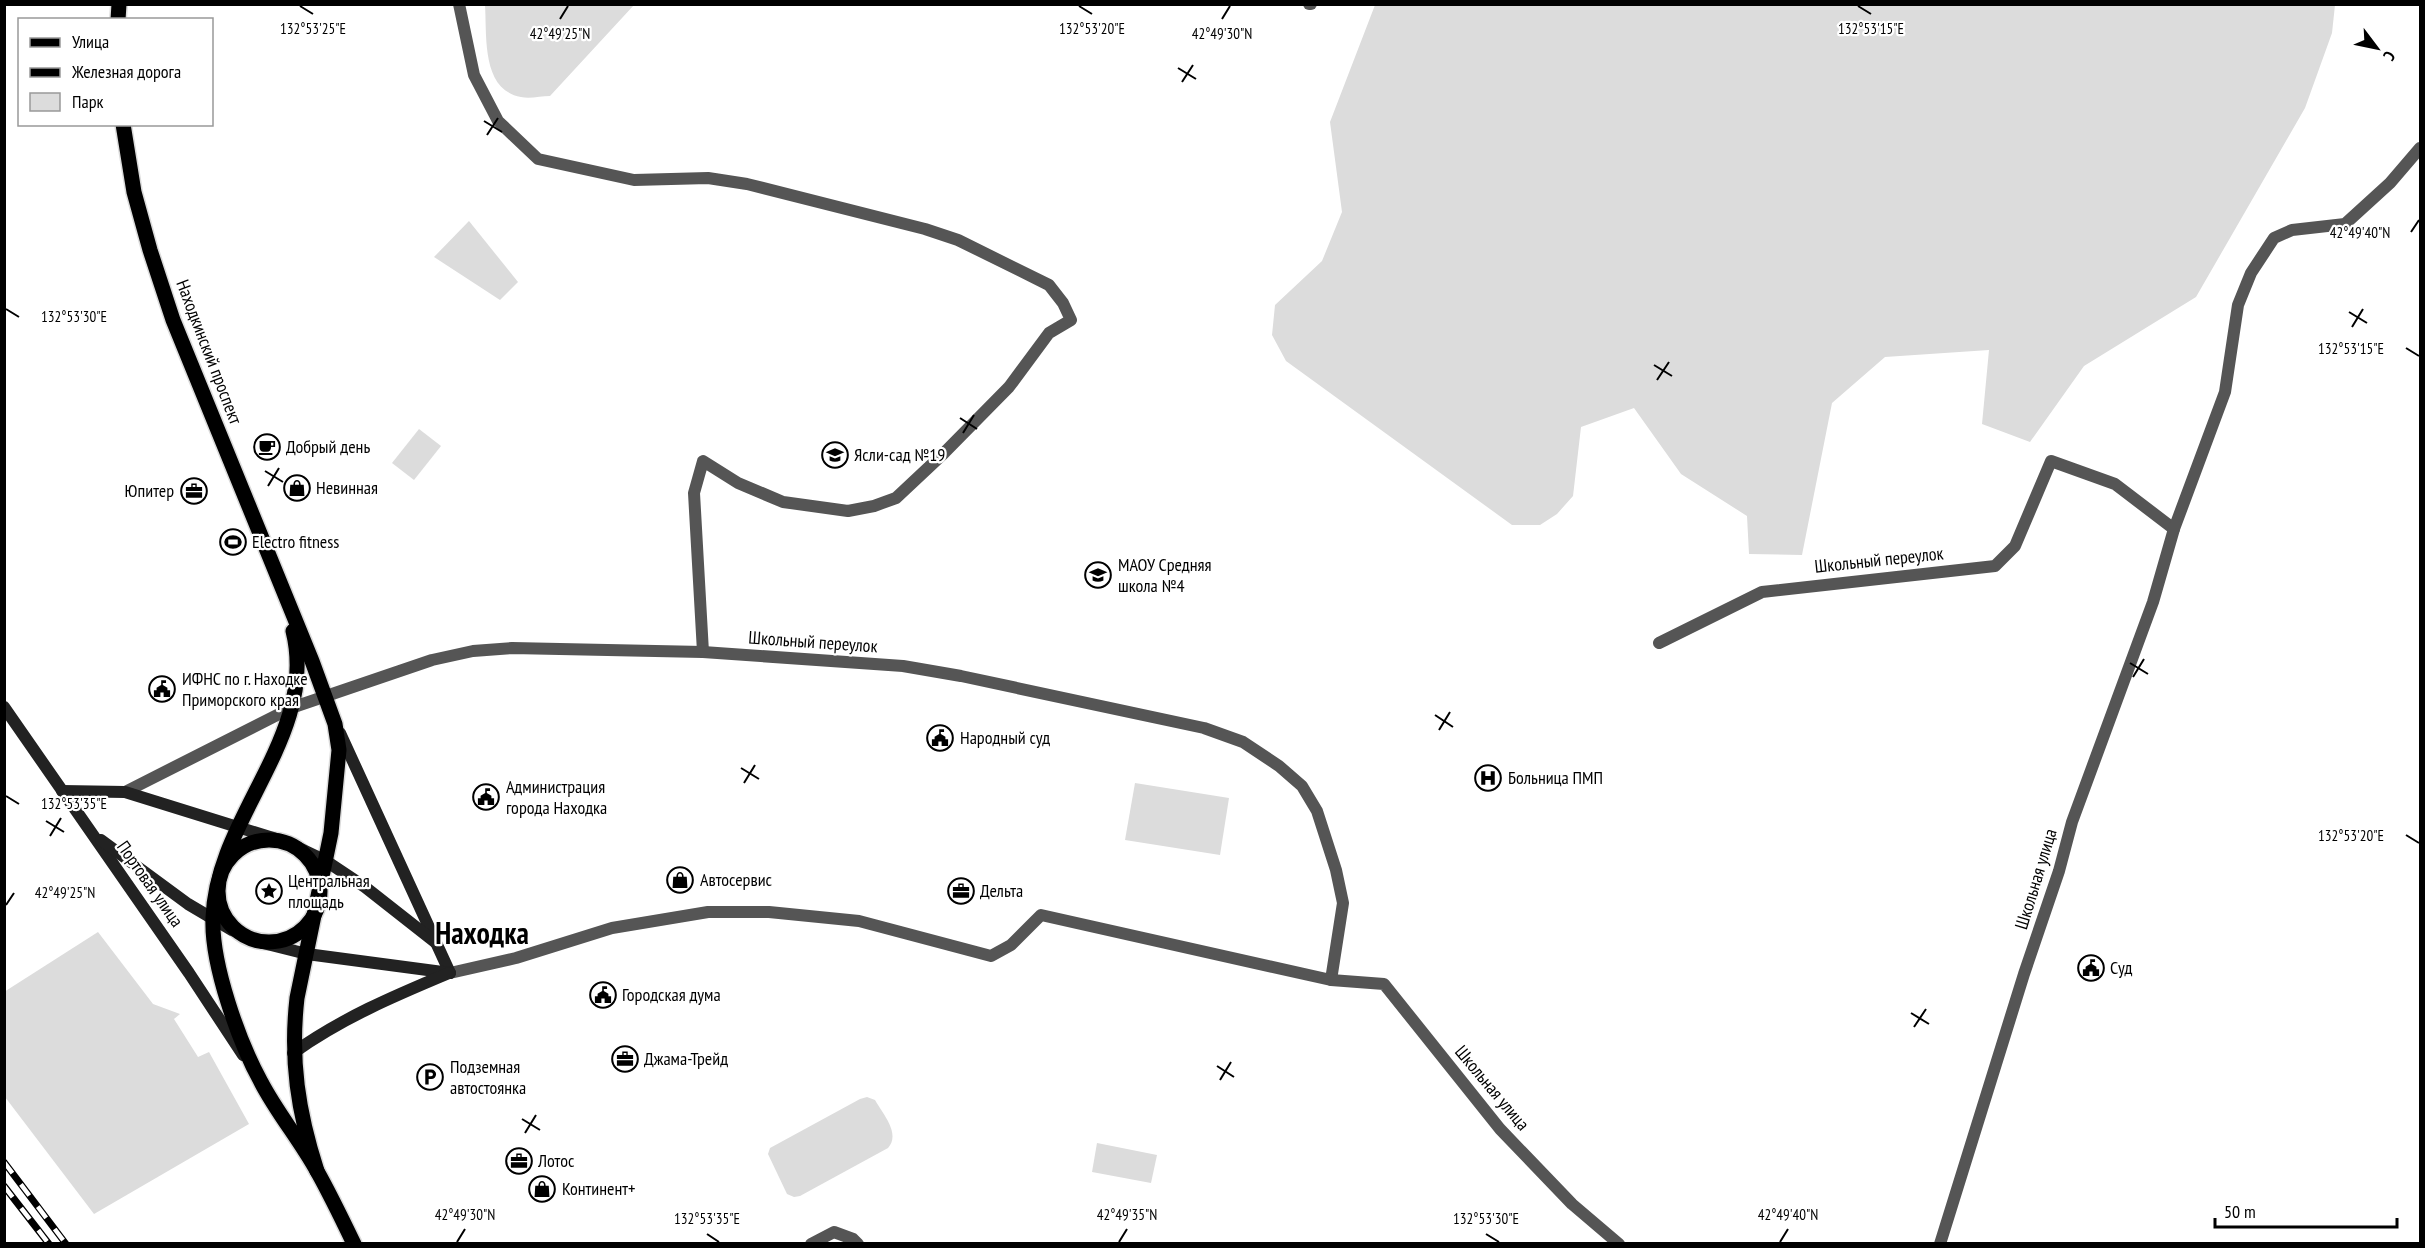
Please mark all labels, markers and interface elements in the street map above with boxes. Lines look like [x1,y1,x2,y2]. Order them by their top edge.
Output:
legend [18,18,213,126]
north arrow [2347,18,2407,78]
text: 132°53'25"E [280,19,346,38]
text: 132°53'20"E [1059,19,1125,38]
text: 132°53'15"E [1838,19,1904,38]
text: 42°49'25"N [530,24,590,43]
text: 42°49'30"N [1192,24,1252,43]
text: Улица [72,30,109,53]
text: С [2379,48,2400,65]
text: Железная дорога [71,60,181,83]
text: Парк [72,90,103,113]
text: 42°49'40"N [2330,223,2390,242]
street label: Находкинский проспект [171,276,248,428]
text: 132°53'30"E [41,307,107,326]
text: 132°53'15"E [2318,339,2384,358]
cafe icon: Добрый день [252,432,282,462]
place label: Добрый день [286,435,370,458]
school or university icon: Ясли-сад №19 [820,440,850,470]
place label: Ясли-сад №19 [854,443,945,466]
shop icon: Невинная [282,473,312,503]
office icon: Юпитер [179,476,209,506]
place label: Невинная [316,476,378,499]
place label: Юпитер [125,479,174,502]
sports icon: Electro fitness [218,527,248,557]
place label: Electro fitness [252,530,339,553]
street label: Школьный переулок [1813,541,1944,578]
place label: МАОУ Средняя школа №4 [1118,553,1211,597]
school or university icon: МАОУ Средняя школа №4 [1083,560,1113,590]
street label: Школьный переулок [748,626,878,657]
place label: ИФНС по г. Находке Приморского края [182,667,308,711]
public building icon: ИФНС по г. Находке Приморского края [147,674,177,704]
public building icon: Народный суд [925,723,955,753]
place label: Народный суд [960,726,1050,749]
hospital icon: Больница ПМП [1473,763,1503,793]
place label: Больница ПМП [1508,766,1603,789]
place label: Администрация города Находка [506,775,607,819]
public building icon: Администрация города Находка [471,782,501,812]
text: 132°53'35"E [41,794,107,813]
street label: Школьная улица [2009,826,2062,932]
text: 132°53'20"E [2318,826,2384,845]
street label: Портовая улица [112,836,189,931]
shop icon: Автосервис [665,865,695,895]
place label: Автосервис [700,868,773,891]
place label: Центральная площадь [288,869,370,913]
place icon: Центральная площадь [254,876,284,906]
office icon: Дельта [946,876,976,906]
place label: Дельта [980,879,1023,902]
text: 42°49'25"N [35,883,95,902]
district label: Находка [435,913,529,952]
public building icon: Суд [2076,953,2106,983]
place label: Суд [2110,956,2133,979]
public building icon: Городская дума [588,980,618,1010]
place label: Городская дума [622,983,721,1006]
street label: Школьная улица [1450,1040,1535,1135]
office icon: Джама-Трейд [610,1044,640,1074]
place label: Джама-Трейд [644,1047,728,1070]
place label: Подземная автостоянка [450,1055,526,1099]
parking icon: Подземная автостоянка [415,1062,445,1092]
office icon: Лотос [504,1146,534,1176]
place label: Лотос [537,1149,575,1172]
shop icon: Континент+ [527,1174,557,1204]
place label: Континент+ [562,1177,636,1200]
scale bar [2215,1191,2396,1229]
text: 50 m [2224,1200,2256,1223]
text: 42°49'30"N [435,1205,495,1224]
text: 42°49'35"N [1097,1205,1157,1224]
text: 42°49'40"N [1758,1205,1818,1224]
text: 132°53'35"E [674,1209,740,1228]
text: 132°53'30"E [1453,1209,1519,1228]

